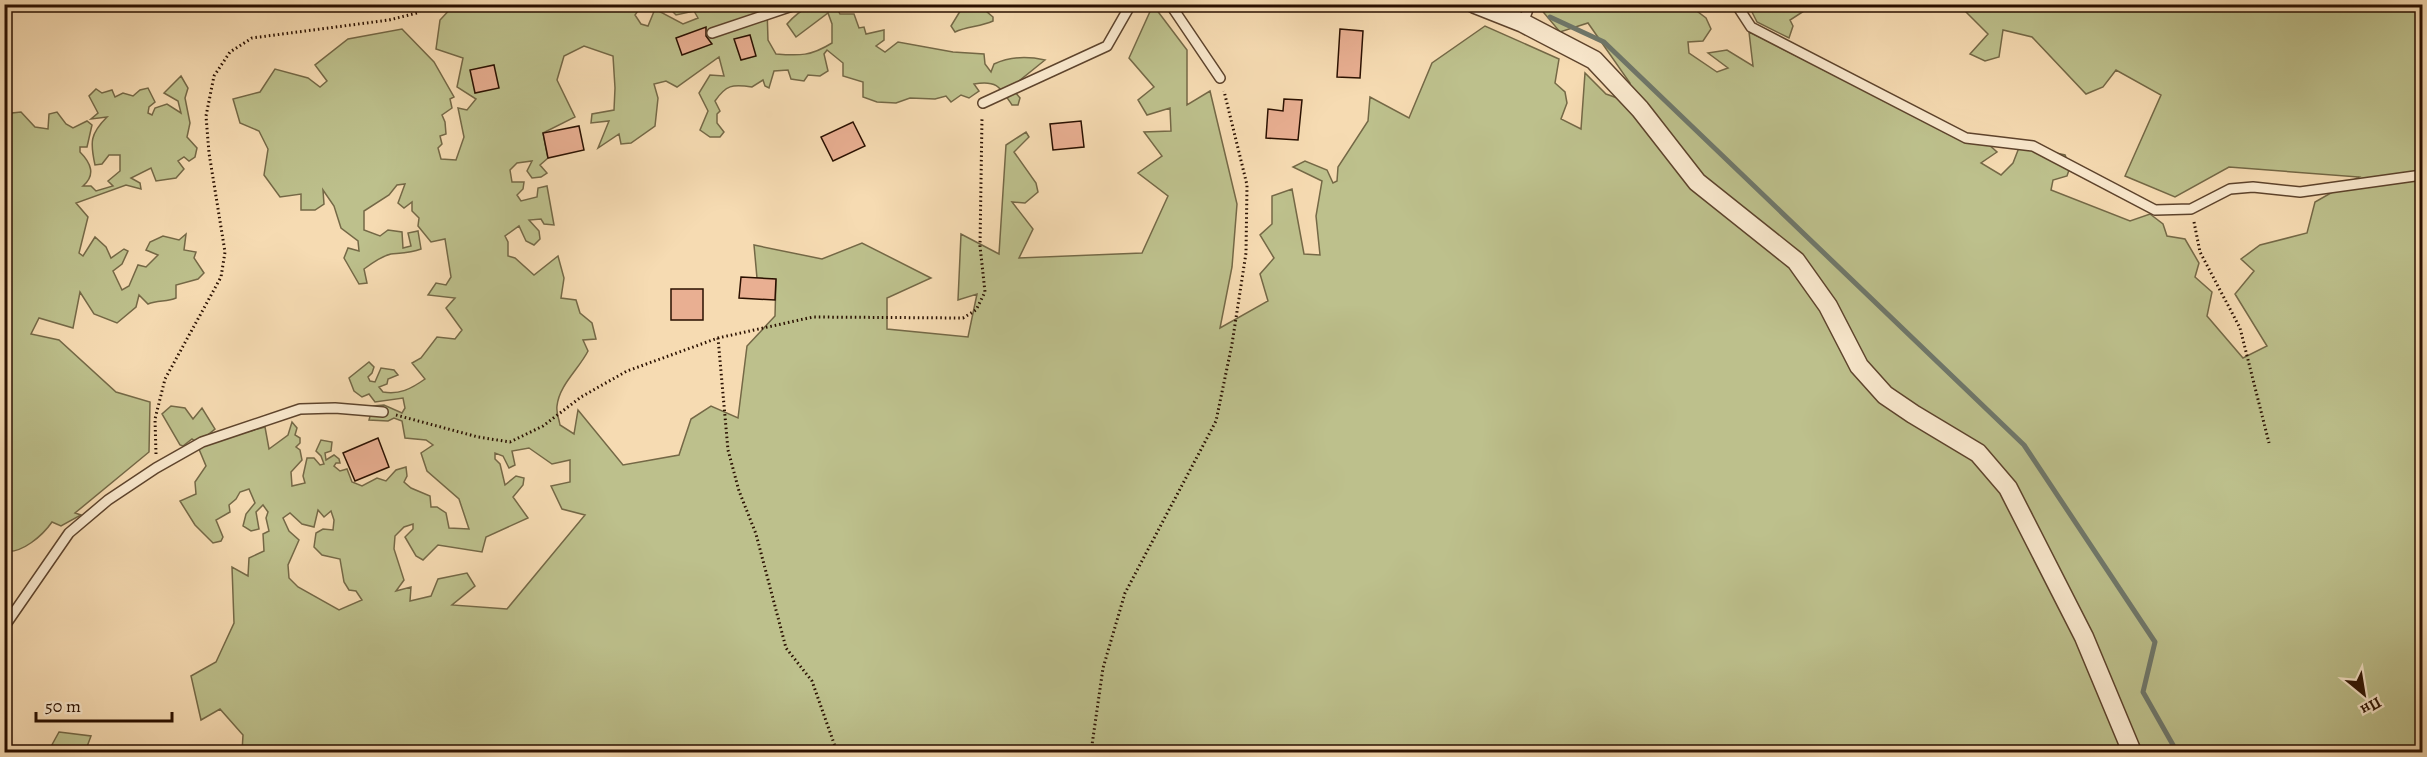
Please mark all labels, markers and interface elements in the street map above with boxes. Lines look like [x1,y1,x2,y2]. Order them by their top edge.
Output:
north arrow [2334,664,2394,724]
scale bar [36,685,172,723]
text: Пн [2356,691,2386,721]
text: 50 m [45,694,81,718]

